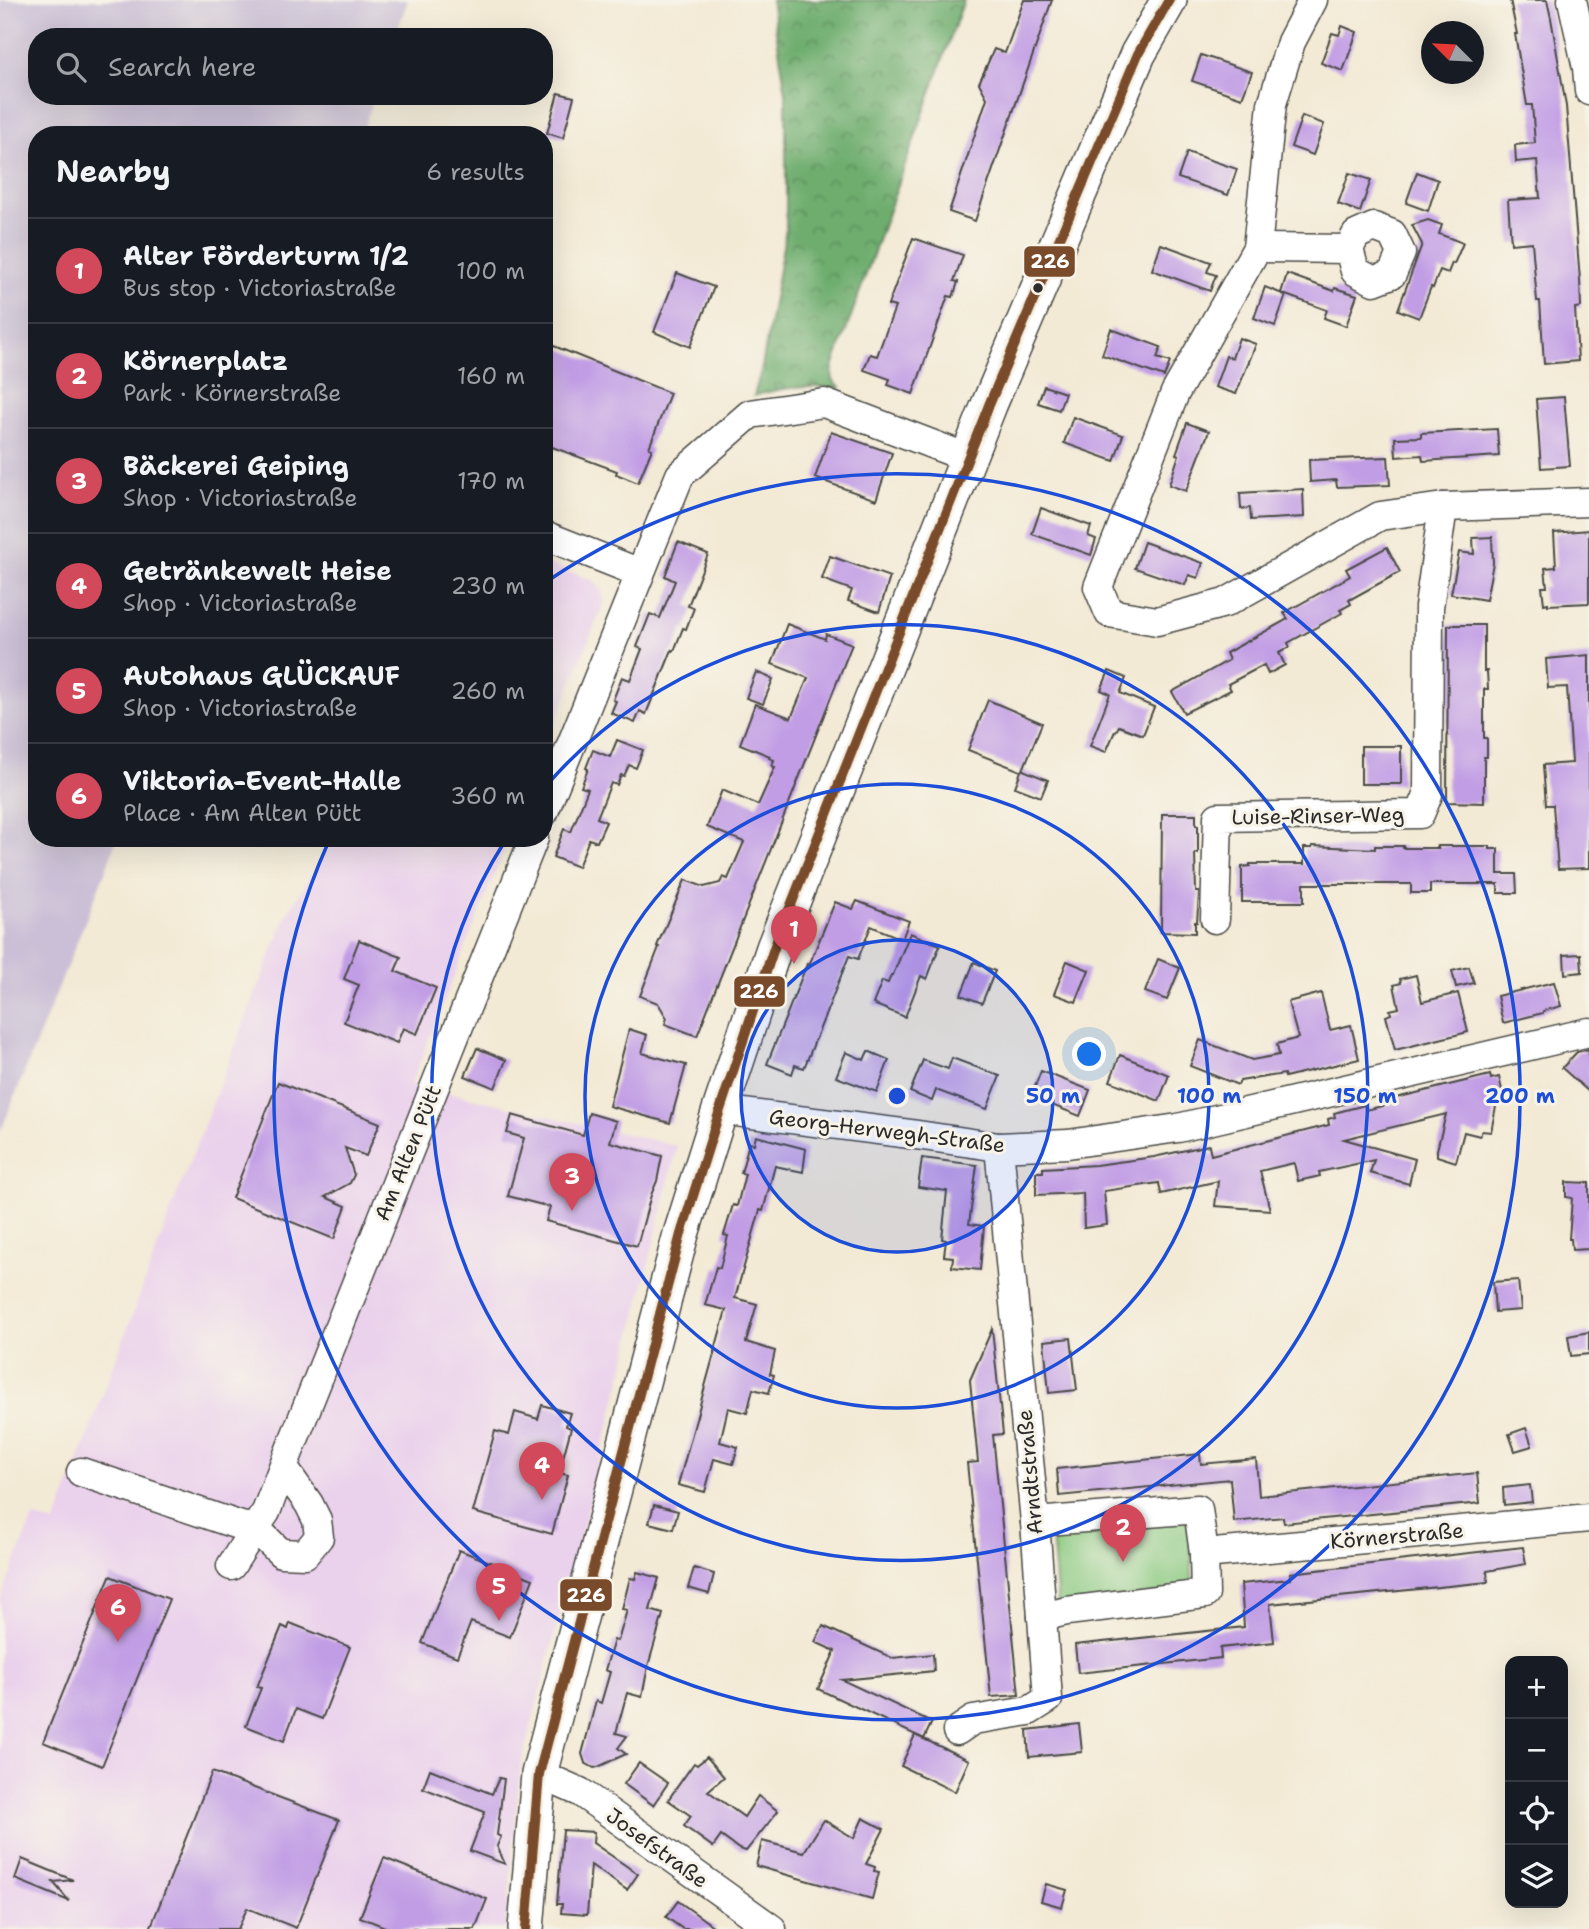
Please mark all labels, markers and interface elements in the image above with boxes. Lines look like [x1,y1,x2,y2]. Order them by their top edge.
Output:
north arrow [1421,21,1484,84]
search box [28,28,553,105]
icon: search [52,48,90,86]
text: Search here [108,49,257,84]
text: Nearby [56,151,171,192]
text: 6 results [426,157,525,187]
text: Alter Förderturm 1/2 [123,238,409,273]
line badge: 226 [1023,245,1076,278]
text: 226 [1030,249,1070,274]
text: 1 [74,256,84,286]
text: 100 m [456,256,525,286]
text: Bus stop · Victoriastraße [123,273,397,303]
unlabelled marker [1031,281,1045,295]
text: Körnerplatz [123,343,288,378]
text: 2 [71,361,87,391]
text: 160 m [457,361,525,391]
text: Park · Körnerstraße [123,378,341,408]
text: Bäckerei Geiping [123,448,349,483]
text: 3 [71,466,87,496]
text: 170 m [457,466,525,496]
text: Shop · Victoriastraße [123,483,357,513]
text: Getränkewelt Heise [123,553,392,588]
text: 4 [71,571,87,601]
text: 230 m [451,571,525,601]
text: Shop · Victoriastraße [123,588,357,618]
text: Autohaus GLÜCKAUF [123,658,400,693]
text: 5 [72,676,86,706]
text: 260 m [451,676,525,706]
text: Shop · Victoriastraße [123,693,357,723]
text: Viktoria-Event-Halle [123,763,402,798]
text: 6 [71,781,87,811]
text: 360 m [450,781,525,811]
text: Place · Am Alten Pütt [123,798,362,828]
street label: Luise-Rinser-Weg [1231,800,1405,832]
pin: 1 [771,906,817,964]
line badge: 226 [733,975,786,1008]
text: 226 [739,979,779,1004]
your location [1072,1037,1106,1071]
street label: Am Alten Pütt [368,1081,448,1225]
text: 50 m [1026,1082,1080,1110]
text: 100 m [1177,1082,1241,1110]
text: 150 m [1333,1082,1397,1110]
text: 200 m [1485,1082,1555,1110]
centre of rings [885,1084,909,1108]
street label: Georg-Herwegh-Straße [767,1103,1007,1159]
pin: 3 [549,1153,595,1211]
street label: Arndtstraße [1011,1408,1049,1536]
pin: 4 [519,1442,565,1500]
pin: 2 [1100,1504,1146,1562]
street label: Körnerstraße [1329,1516,1465,1556]
pin: 5 [476,1563,522,1621]
line badge: 226 [559,1578,613,1612]
text: 226 [566,1583,606,1608]
pin: 6 [95,1584,141,1642]
map controls [1505,1656,1568,1908]
button: + [1505,1656,1568,1719]
button: − [1505,1719,1568,1782]
button: locate [1505,1782,1568,1845]
street label: Josefstraße [600,1801,714,1895]
button: layers [1505,1845,1568,1908]

